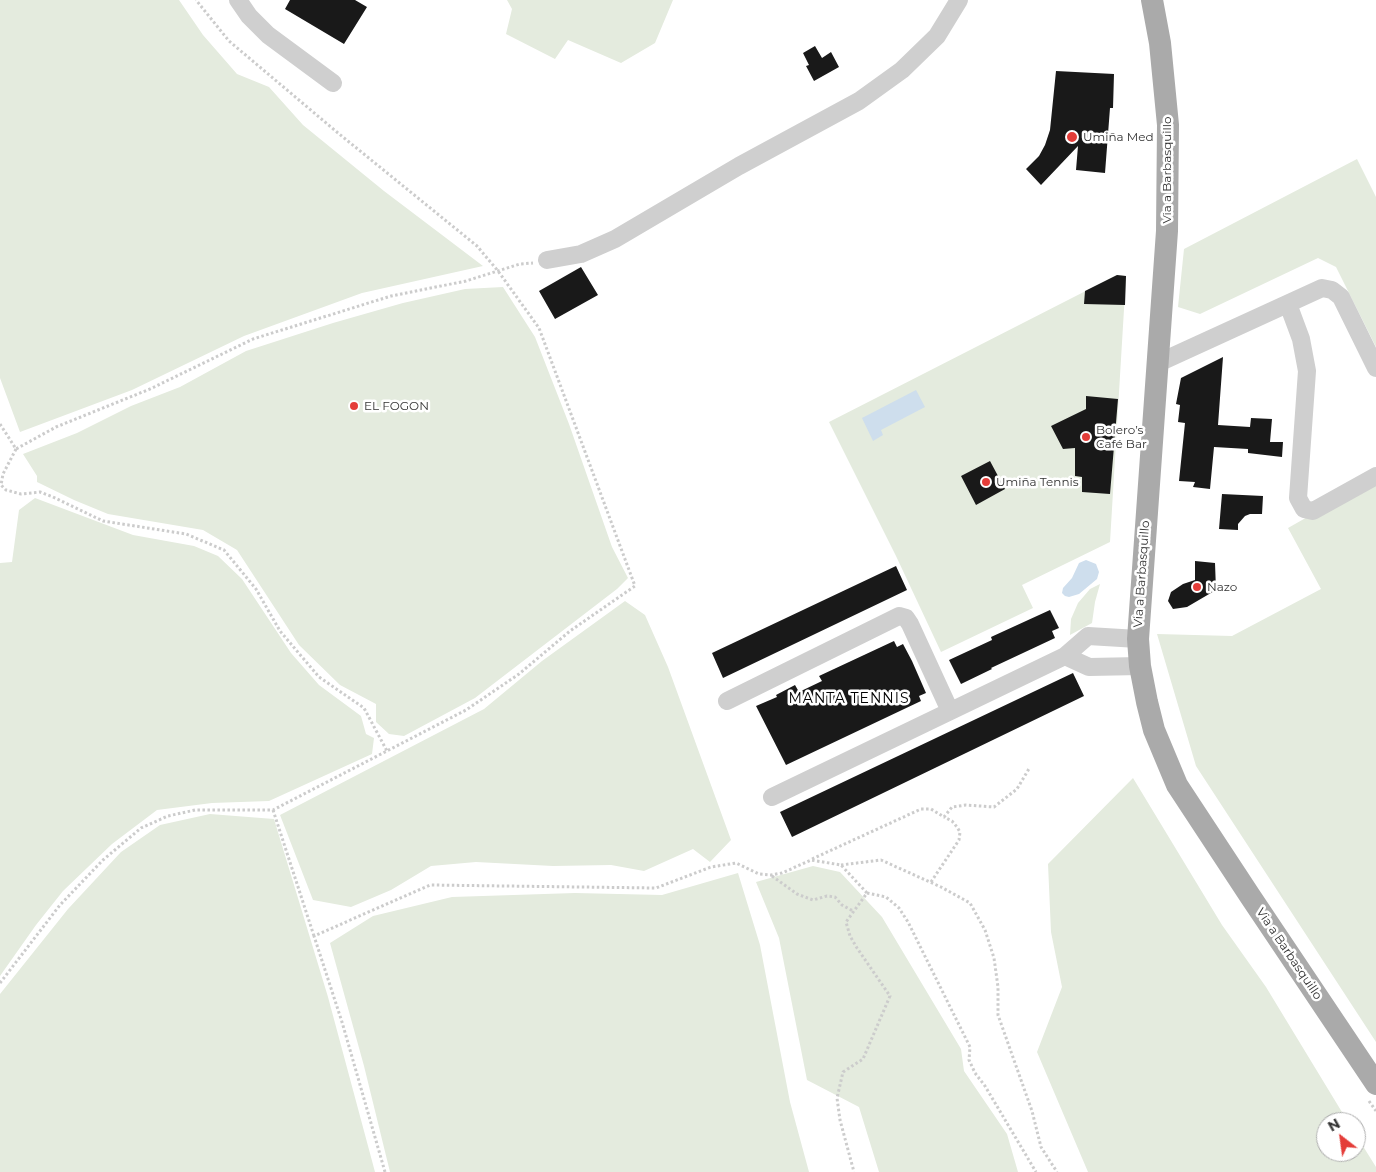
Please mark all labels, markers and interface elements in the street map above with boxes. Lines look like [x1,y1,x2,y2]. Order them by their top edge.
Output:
street label: Via a Barbasquillo [1160,116,1174,224]
marker: Umiña Med [1065,130,1079,144]
place label: Umiña Med [1083,130,1154,144]
place label: EL FOGON [364,399,429,413]
marker: EL FOGON [348,400,360,412]
place label: Bolero’s Café Bar [1096,423,1147,451]
marker: Bolero’s Café Bar [1080,431,1092,443]
place label: Umiña Tennis [996,475,1079,489]
marker: Umiña Tennis [980,476,992,488]
street label: Via a Barbasquillo [1131,520,1153,628]
place label: Nazo [1207,580,1237,594]
marker: Nazo [1191,581,1203,593]
district label: MANTA TENNIS [787,691,911,707]
street label: Via a Barbasquillo [1253,906,1325,1002]
north arrow [1316,1112,1366,1162]
text: N [1325,1114,1343,1135]

